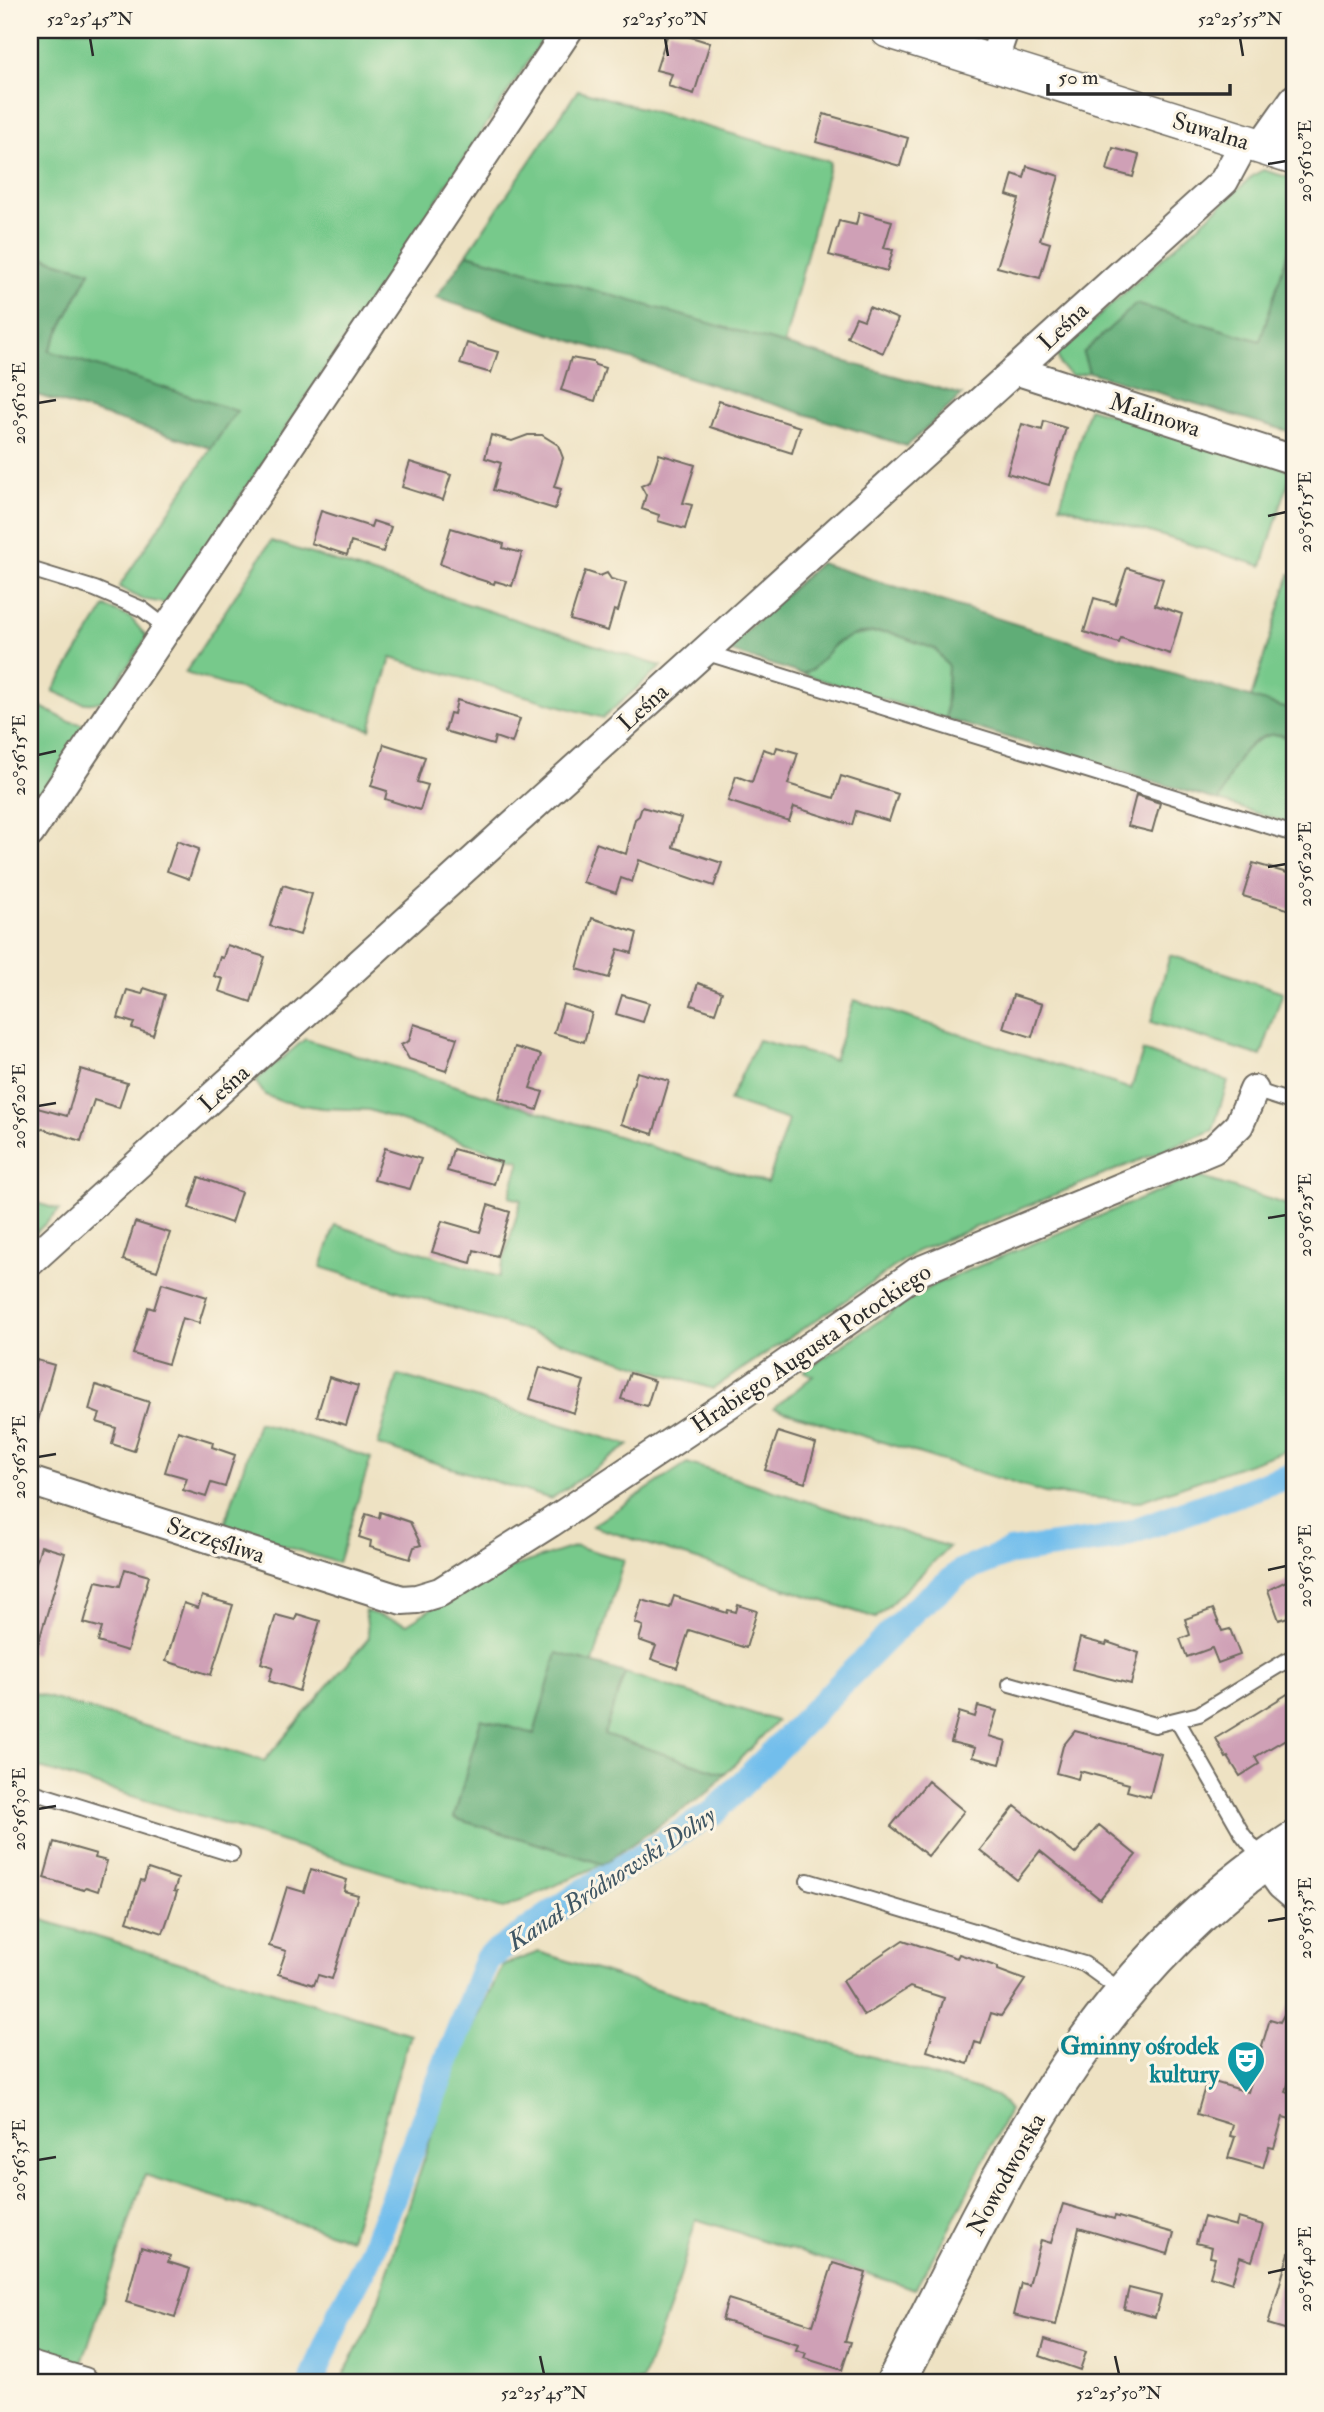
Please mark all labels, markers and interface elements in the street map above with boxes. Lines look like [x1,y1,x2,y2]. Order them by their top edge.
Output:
text: 52°25'45"N [47,8,133,31]
text: 52°25'50"N [622,8,708,31]
text: 52°25'55"N [1198,8,1282,31]
scale bar [1048,52,1230,96]
text: 50 m [1058,64,1099,91]
street label: Suwalna [1169,105,1254,158]
text: 20°56'10"E [1294,120,1317,202]
street label: Leśna [1032,295,1096,357]
text: 20°56'10"E [8,362,31,444]
street label: Malinowa [1105,386,1205,445]
text: 20°56'15"E [1294,471,1317,553]
street label: Leśna [611,676,676,738]
text: 20°56'15"E [8,714,31,796]
text: 20°56'20"E [1294,821,1317,907]
street label: Leśna [192,1057,257,1119]
text: 20°56'20"E [8,1063,31,1149]
text: 20°56'25"E [1294,1173,1317,1257]
street label: Hrabiego Augusta Potockiego [685,1256,937,1440]
text: 20°56'25"E [8,1415,31,1499]
street label: Szczęśliwa [163,1510,270,1571]
text: 20°56'30"E [1294,1524,1317,1608]
text: 20°56'30"E [8,1767,31,1851]
water label: Kanał Bródnowski Dolny [500,1799,722,1959]
text: 20°56'35"E [1294,1877,1317,1959]
place label: Gminny ośrodek kultury [1060,2031,1220,2090]
theatre icon: Gminny ośrodek kultury [1225,2039,1267,2094]
street label: Nowodworska [960,2107,1053,2241]
text: 20°56'35"E [8,2119,31,2201]
text: 20°56'40"E [1294,2226,1317,2312]
text: 52°25'45"N [501,2382,587,2405]
text: 52°25'50"N [1076,2382,1162,2405]

